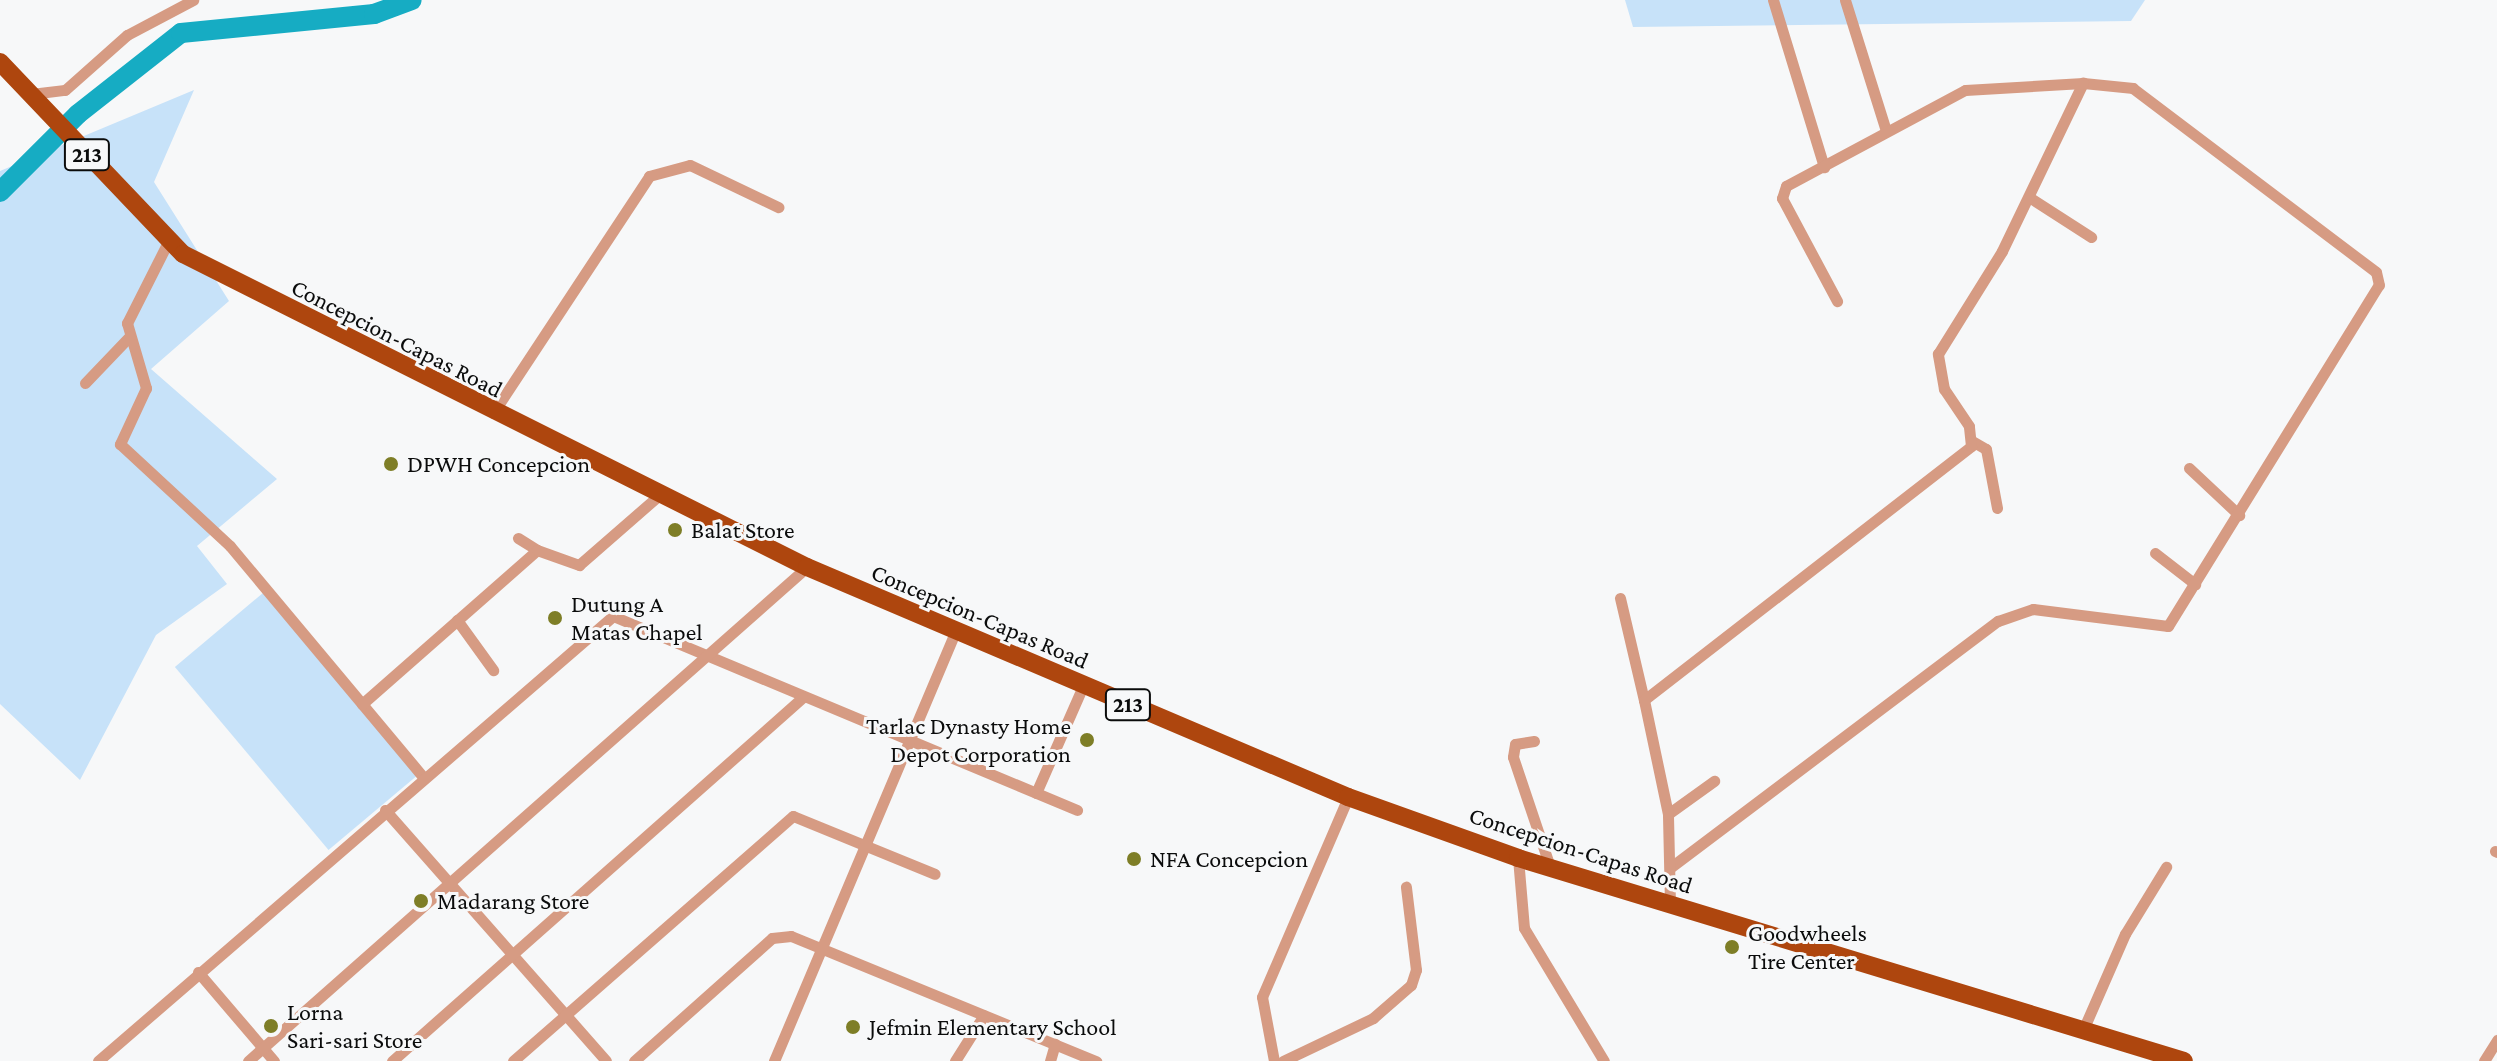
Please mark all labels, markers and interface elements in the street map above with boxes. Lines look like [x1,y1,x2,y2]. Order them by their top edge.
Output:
road number: 213 [63,137,111,173]
street label: Concepcion-Capas Road [287,272,507,404]
place label: DPWH Concepcion [407,450,590,478]
marker: DPWH Concepcion [382,455,400,473]
place label: Balat Store [691,516,795,544]
marker: Balat Store [666,521,684,539]
street label: Concepcion-Capas Road [867,557,1093,675]
place label: Dutung A Matas Chapel [571,590,702,646]
marker: Dutung A Matas Chapel [546,609,564,627]
road number: 213 [1104,687,1152,723]
place label: Tarlac Dynasty Home Depot Corporation [866,712,1071,768]
marker: Tarlac Dynasty Home Depot Corporation [1078,731,1096,749]
street label: Concepcion-Capas Road [1466,800,1696,900]
place label: NFA Concepcion [1150,845,1308,873]
marker: NFA Concepcion [1125,850,1143,868]
place label: Madarang Store [437,887,589,915]
marker: Madarang Store [412,892,430,910]
place label: Goodwheels Tire Center [1748,919,1867,975]
marker: Goodwheels Tire Center [1723,938,1741,956]
place label: Lorna Sari-sari Store [287,998,422,1054]
place label: Jefmin Elementary School [869,1013,1116,1041]
marker: Lorna Sari-sari Store [262,1017,280,1035]
marker: Jefmin Elementary School [844,1018,862,1036]

